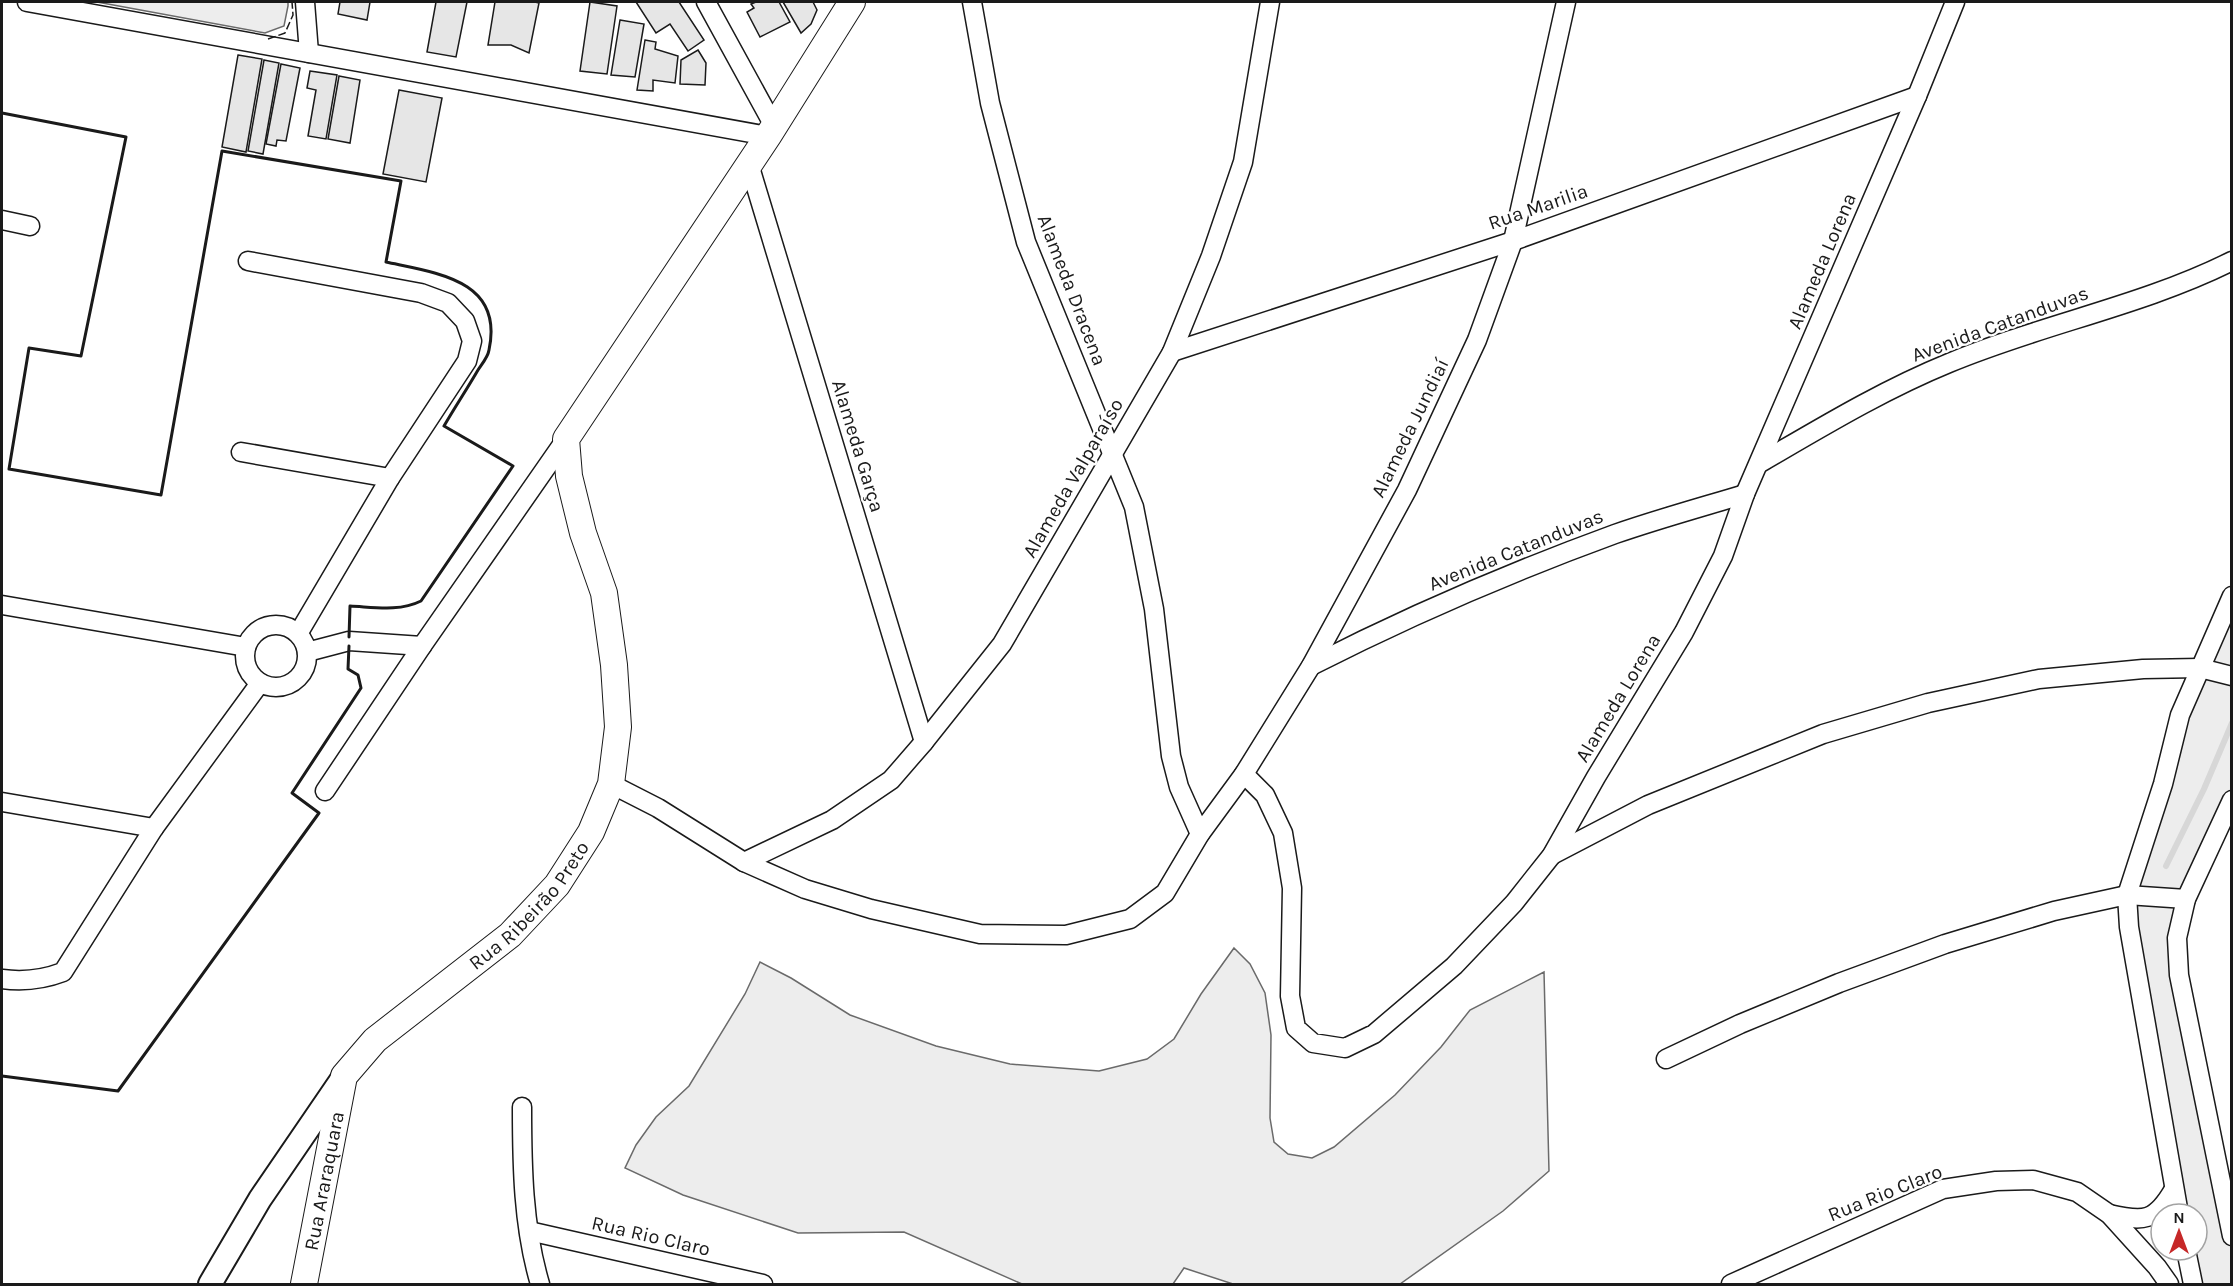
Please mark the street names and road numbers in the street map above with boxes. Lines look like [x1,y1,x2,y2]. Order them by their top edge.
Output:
street label: Rua Marilia [1485,179,1591,235]
street label: Alameda Lorena [1783,190,1861,332]
street label: Alameda Dracena [1033,211,1111,369]
street label: Avenida Catanduvas [1908,281,2092,367]
street label: Alameda Jundiaí [1366,355,1454,501]
street label: Alameda Garça [827,377,889,515]
street label: Alameda Valparaíso [1018,394,1128,562]
street label: Avenida Catanduvas [1425,504,1607,596]
street label: Alameda Lorena [1571,630,1665,766]
street label: Rua Ribeirão Preto [464,837,594,974]
street label: Rua Araraquara [299,1109,348,1252]
street label: Rua Rio Claro [1825,1160,1945,1226]
street label: Rua Rio Claro [589,1211,713,1261]

